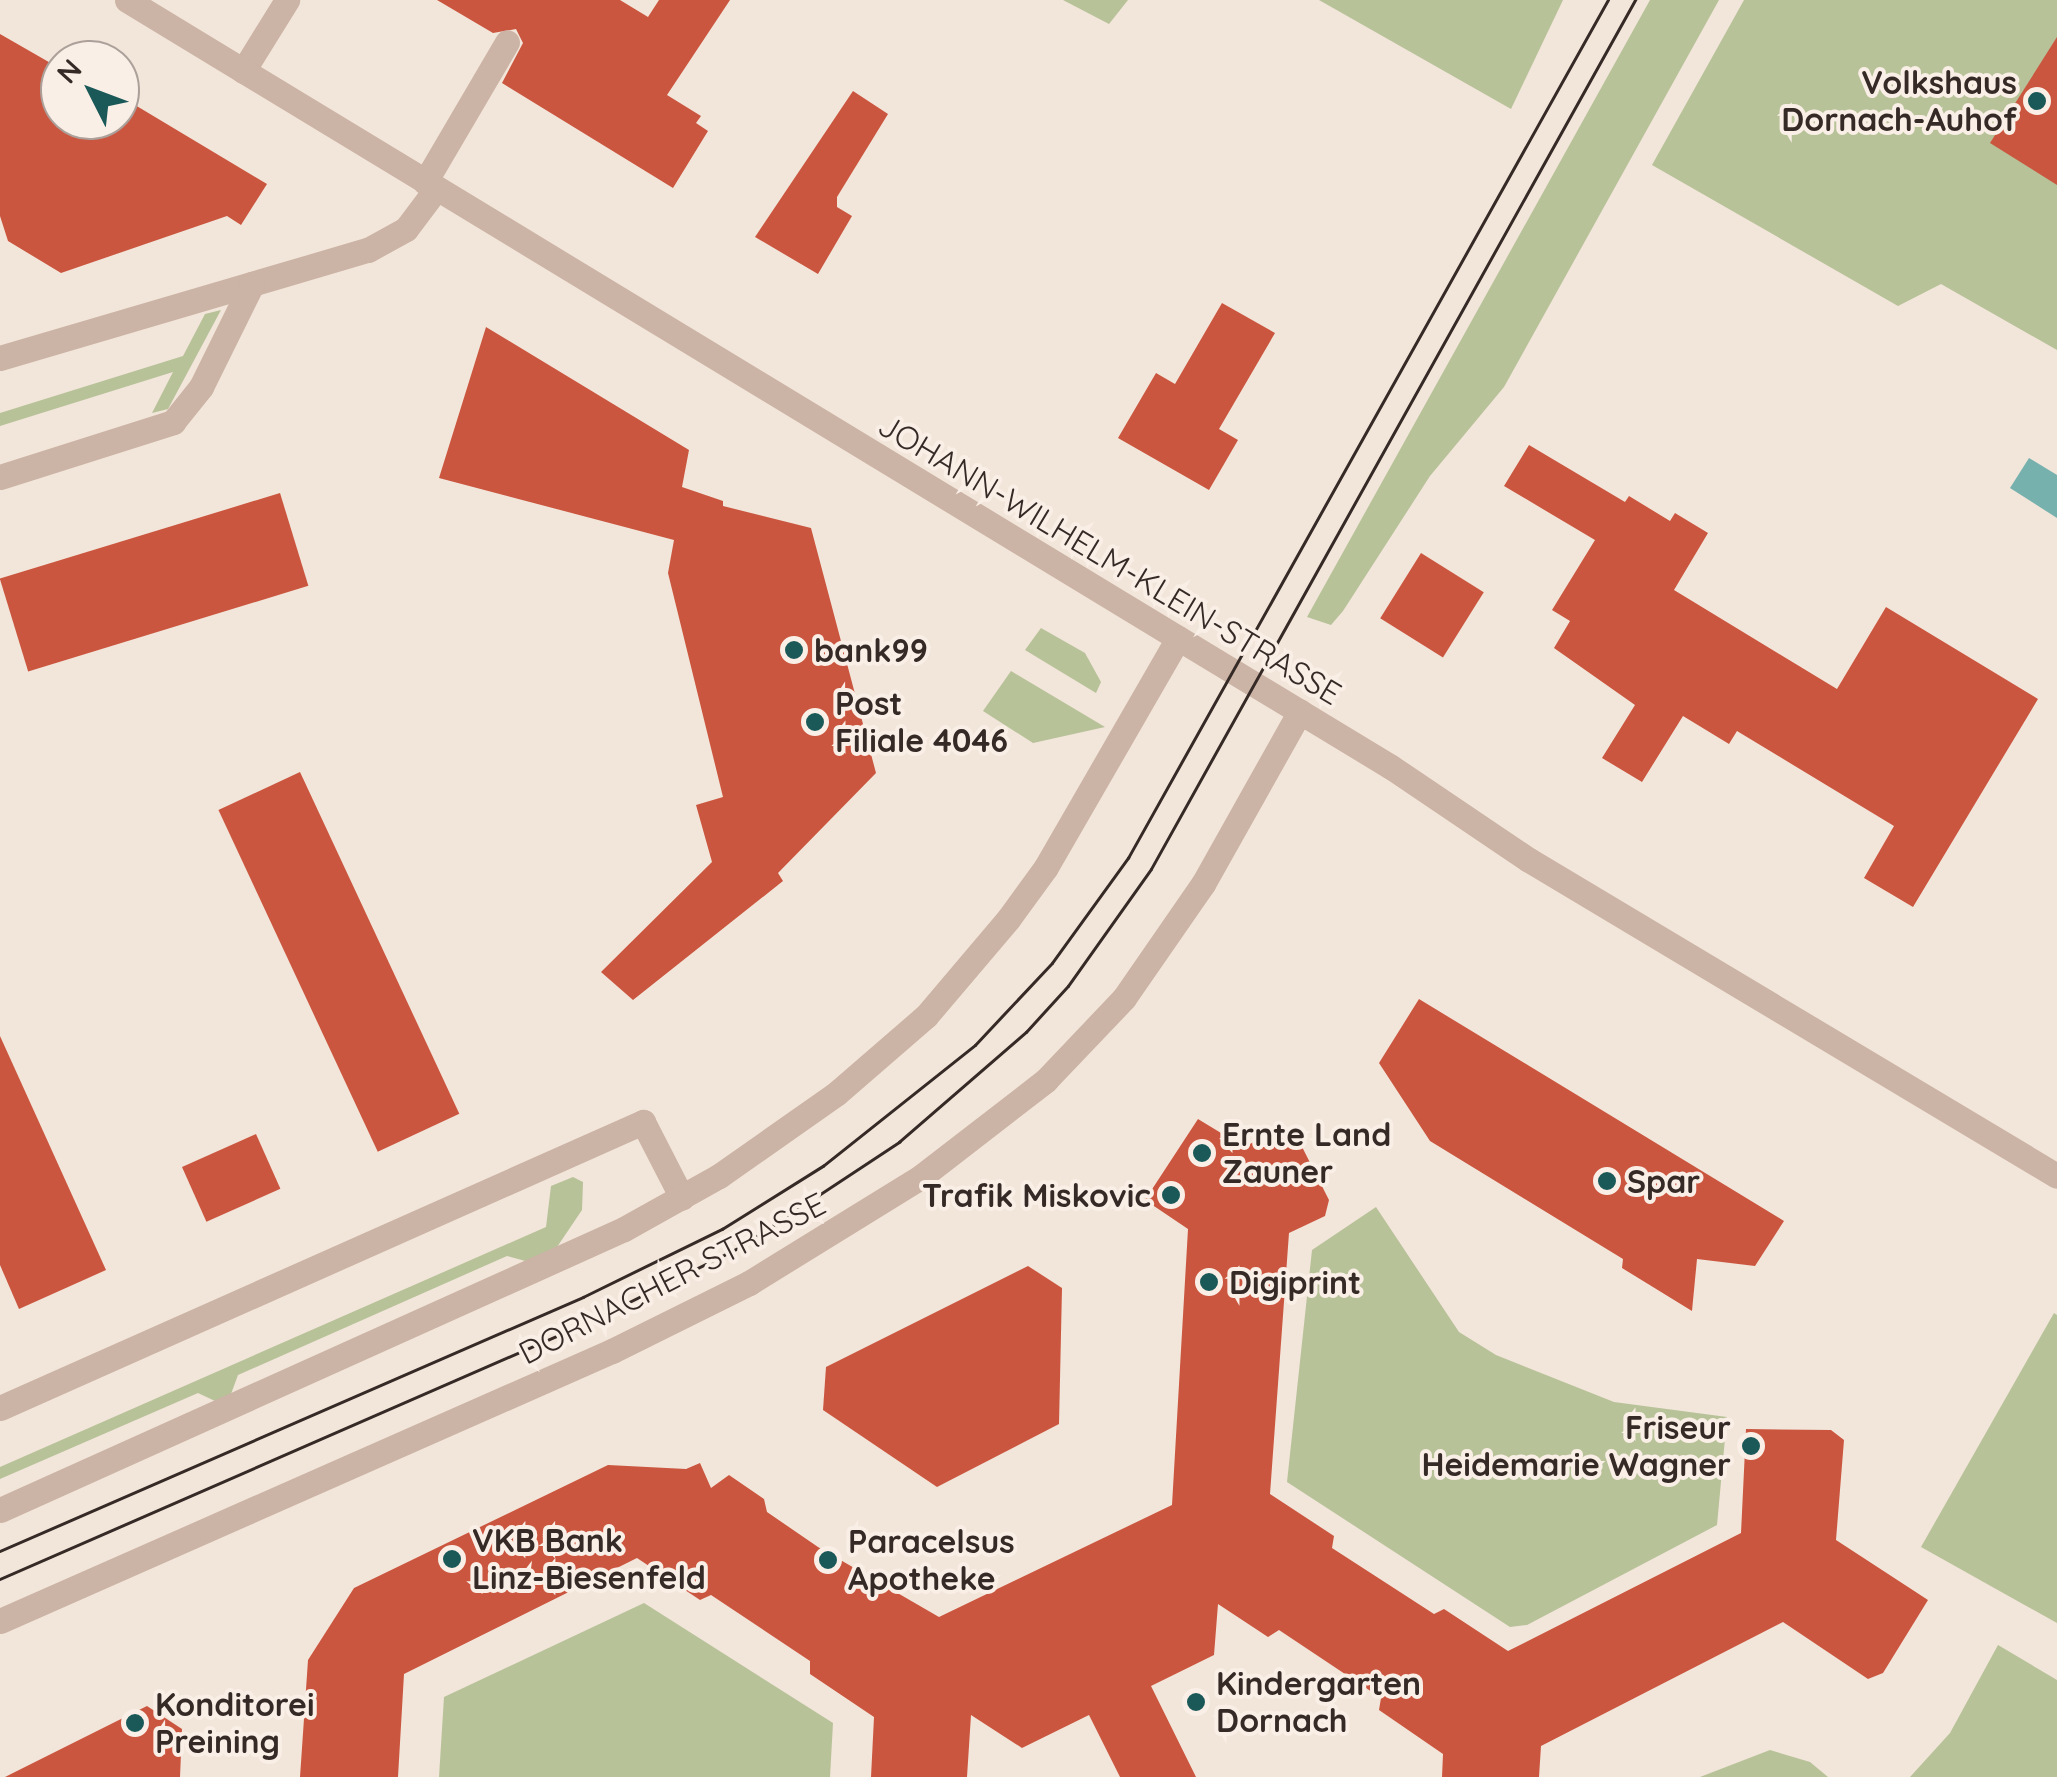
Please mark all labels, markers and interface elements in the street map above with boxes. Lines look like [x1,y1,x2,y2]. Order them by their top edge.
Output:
north arrow [40,40,140,140]
text: N [49,52,89,90]
place label: Volkshaus Dornach-Auhof [1781,64,2017,139]
marker: Volkshaus Dornach-Auhof [2026,90,2048,112]
street label: JOHANN-WILHELM-KLEIN-STRASSE [872,405,1348,713]
place label: bank99 [814,631,928,669]
marker: bank99 [783,639,805,661]
place label: Post Filiale 4046 [835,685,1008,760]
marker: Post Filiale 4046 [804,711,826,733]
place label: Ernte Land Zauner [1222,1116,1391,1191]
marker: Ernte Land Zauner [1191,1142,1213,1164]
place label: Spar [1627,1162,1700,1200]
marker: Spar [1596,1170,1618,1192]
place label: Trafik Miskovic [922,1176,1151,1214]
street label: DORNACHER STRASSE [512,1184,832,1372]
marker: Trafik Miskovic [1160,1184,1182,1206]
place label: Digiprint [1229,1263,1361,1301]
marker: Digiprint [1198,1271,1220,1293]
place label: Friseur Heidemarie Wagner [1421,1409,1731,1484]
marker: Friseur Heidemarie Wagner [1740,1435,1762,1457]
place label: VKB Bank Linz-Biesenfeld [472,1522,706,1597]
place label: Paracelsus Apotheke [848,1523,1015,1598]
marker: VKB Bank Linz-Biesenfeld [441,1548,463,1570]
marker: Paracelsus Apotheke [817,1549,839,1571]
place label: Kindergarten Dornach [1216,1665,1421,1740]
place label: Konditorei Preining [155,1686,314,1761]
marker: Kindergarten Dornach [1185,1691,1207,1713]
marker: Konditorei Preining [124,1712,146,1734]

